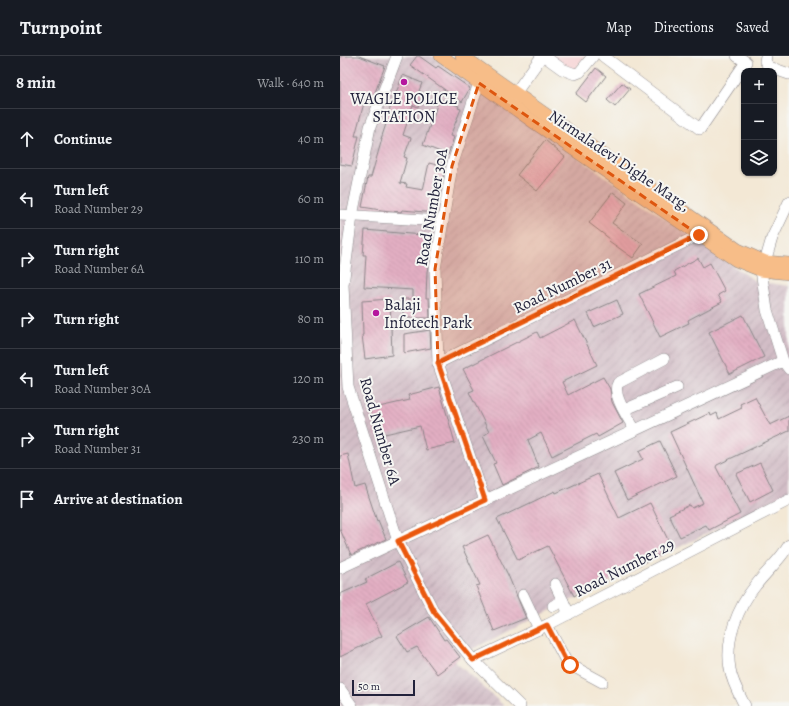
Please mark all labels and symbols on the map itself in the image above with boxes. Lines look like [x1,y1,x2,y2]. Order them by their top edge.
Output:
marker: WAGLE POLICE STATION [399,77,409,87]
place label: WAGLE POLICE STATION [349,88,458,128]
street label: Nirmaladevi Dighe Marg, [544,105,695,217]
street label: Road Number 30A [411,146,453,268]
route end [690,226,708,244]
street label: Road Number 31 [510,252,616,319]
place label: Balaji Infotech Park [384,294,472,334]
marker: Balaji Infotech Park [371,308,381,318]
street label: Road Number 6A [354,375,406,488]
street label: Road Number 29 [571,533,678,603]
route start [561,656,579,674]
scale bar [352,678,415,697]

